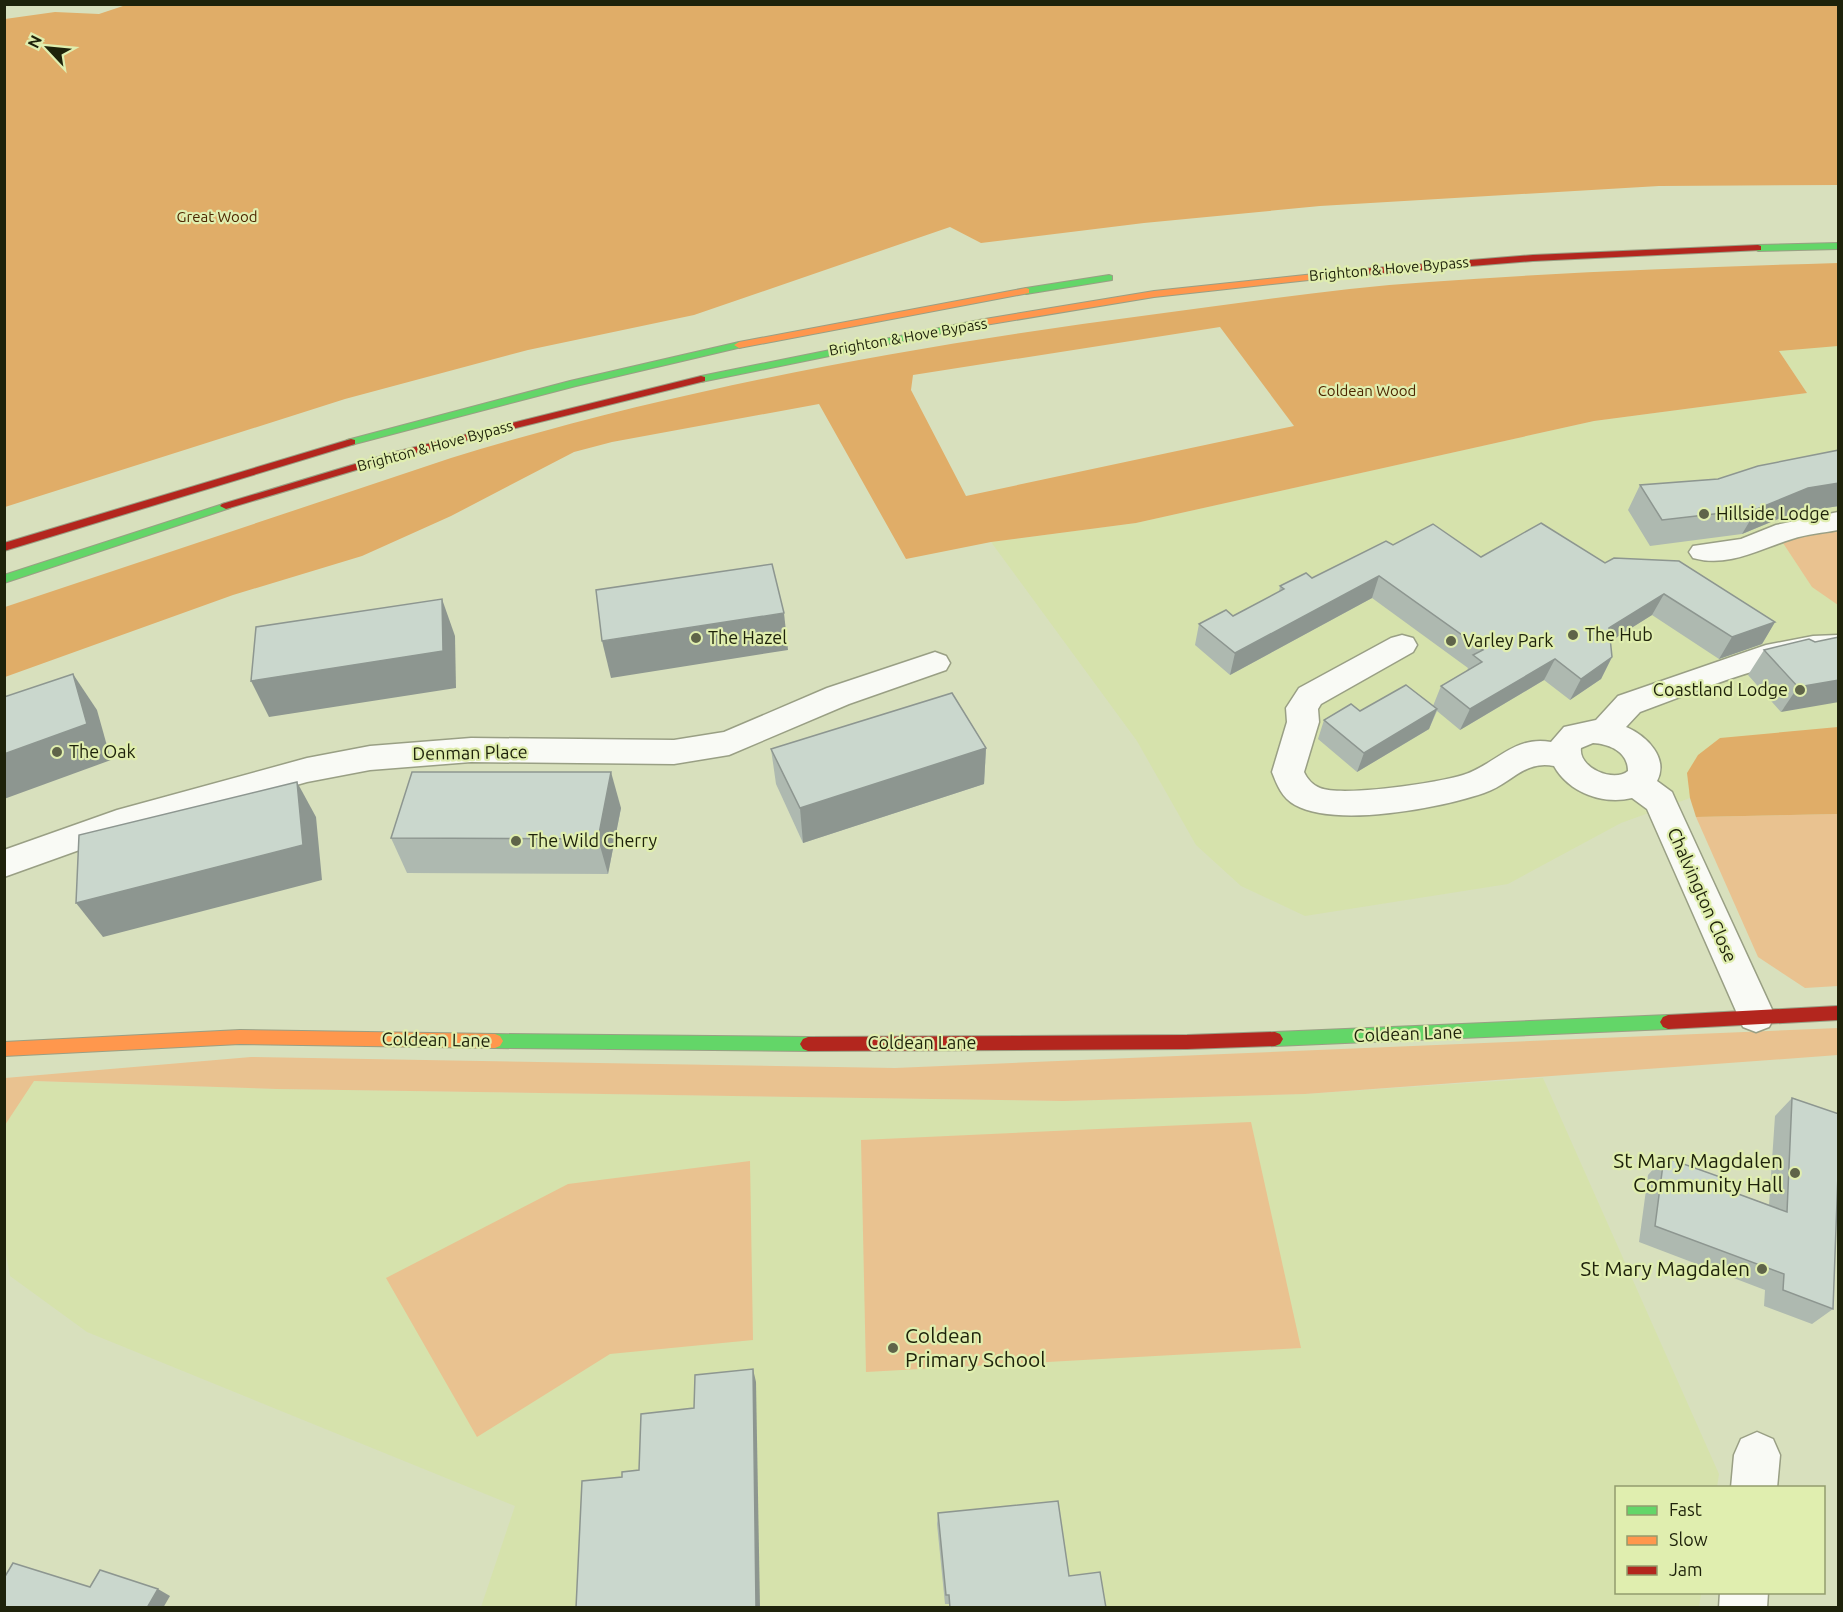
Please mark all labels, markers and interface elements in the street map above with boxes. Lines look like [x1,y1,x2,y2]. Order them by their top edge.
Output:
north arrow [18,18,78,78]
text: N [24,32,45,51]
park label: Great Wood [177,208,257,225]
street label: Brighton & Hove Bypass [1308,253,1470,284]
street label: Brighton & Hove Bypass [827,314,988,359]
park label: Coldean Wood [1318,382,1416,399]
street label: Brighton & Hove Bypass [355,417,515,474]
place label: Hillside Lodge [1716,503,1830,523]
marker: Hillside Lodge [1697,507,1711,521]
place label: The Hub [1585,624,1653,644]
place label: The Hazel [708,627,787,647]
marker: The Hub [1566,628,1580,642]
place label: Varley Park [1463,630,1553,650]
marker: The Hazel [689,631,703,645]
marker: Varley Park [1444,634,1458,648]
place label: Coastland Lodge [1653,679,1788,699]
marker: Coastland Lodge [1793,683,1807,697]
place label: The Oak [69,741,136,761]
street label: Denman Place [412,741,528,763]
marker: The Oak [50,745,64,759]
street label: Chalvington Close [1664,824,1742,965]
place label: The Wild Cherry [528,830,657,850]
marker: The Wild Cherry [509,834,523,848]
street label: Coldean Lane [1353,1021,1463,1045]
street label: Coldean Lane [381,1028,491,1050]
street label: Coldean Lane [867,1032,977,1052]
place label: St Mary Magdalen Community Hall [1613,1148,1783,1196]
marker: St Mary Magdalen Community Hall [1788,1166,1802,1180]
place label: St Mary Magdalen [1580,1256,1750,1280]
marker: St Mary Magdalen [1755,1262,1769,1276]
place label: Coldean Primary School [905,1323,1046,1371]
marker: Coldean Primary School [886,1341,900,1355]
legend [1615,1486,1825,1594]
text: Fast [1669,1499,1702,1519]
text: Slow [1669,1529,1708,1549]
text: Jam [1669,1559,1703,1579]

